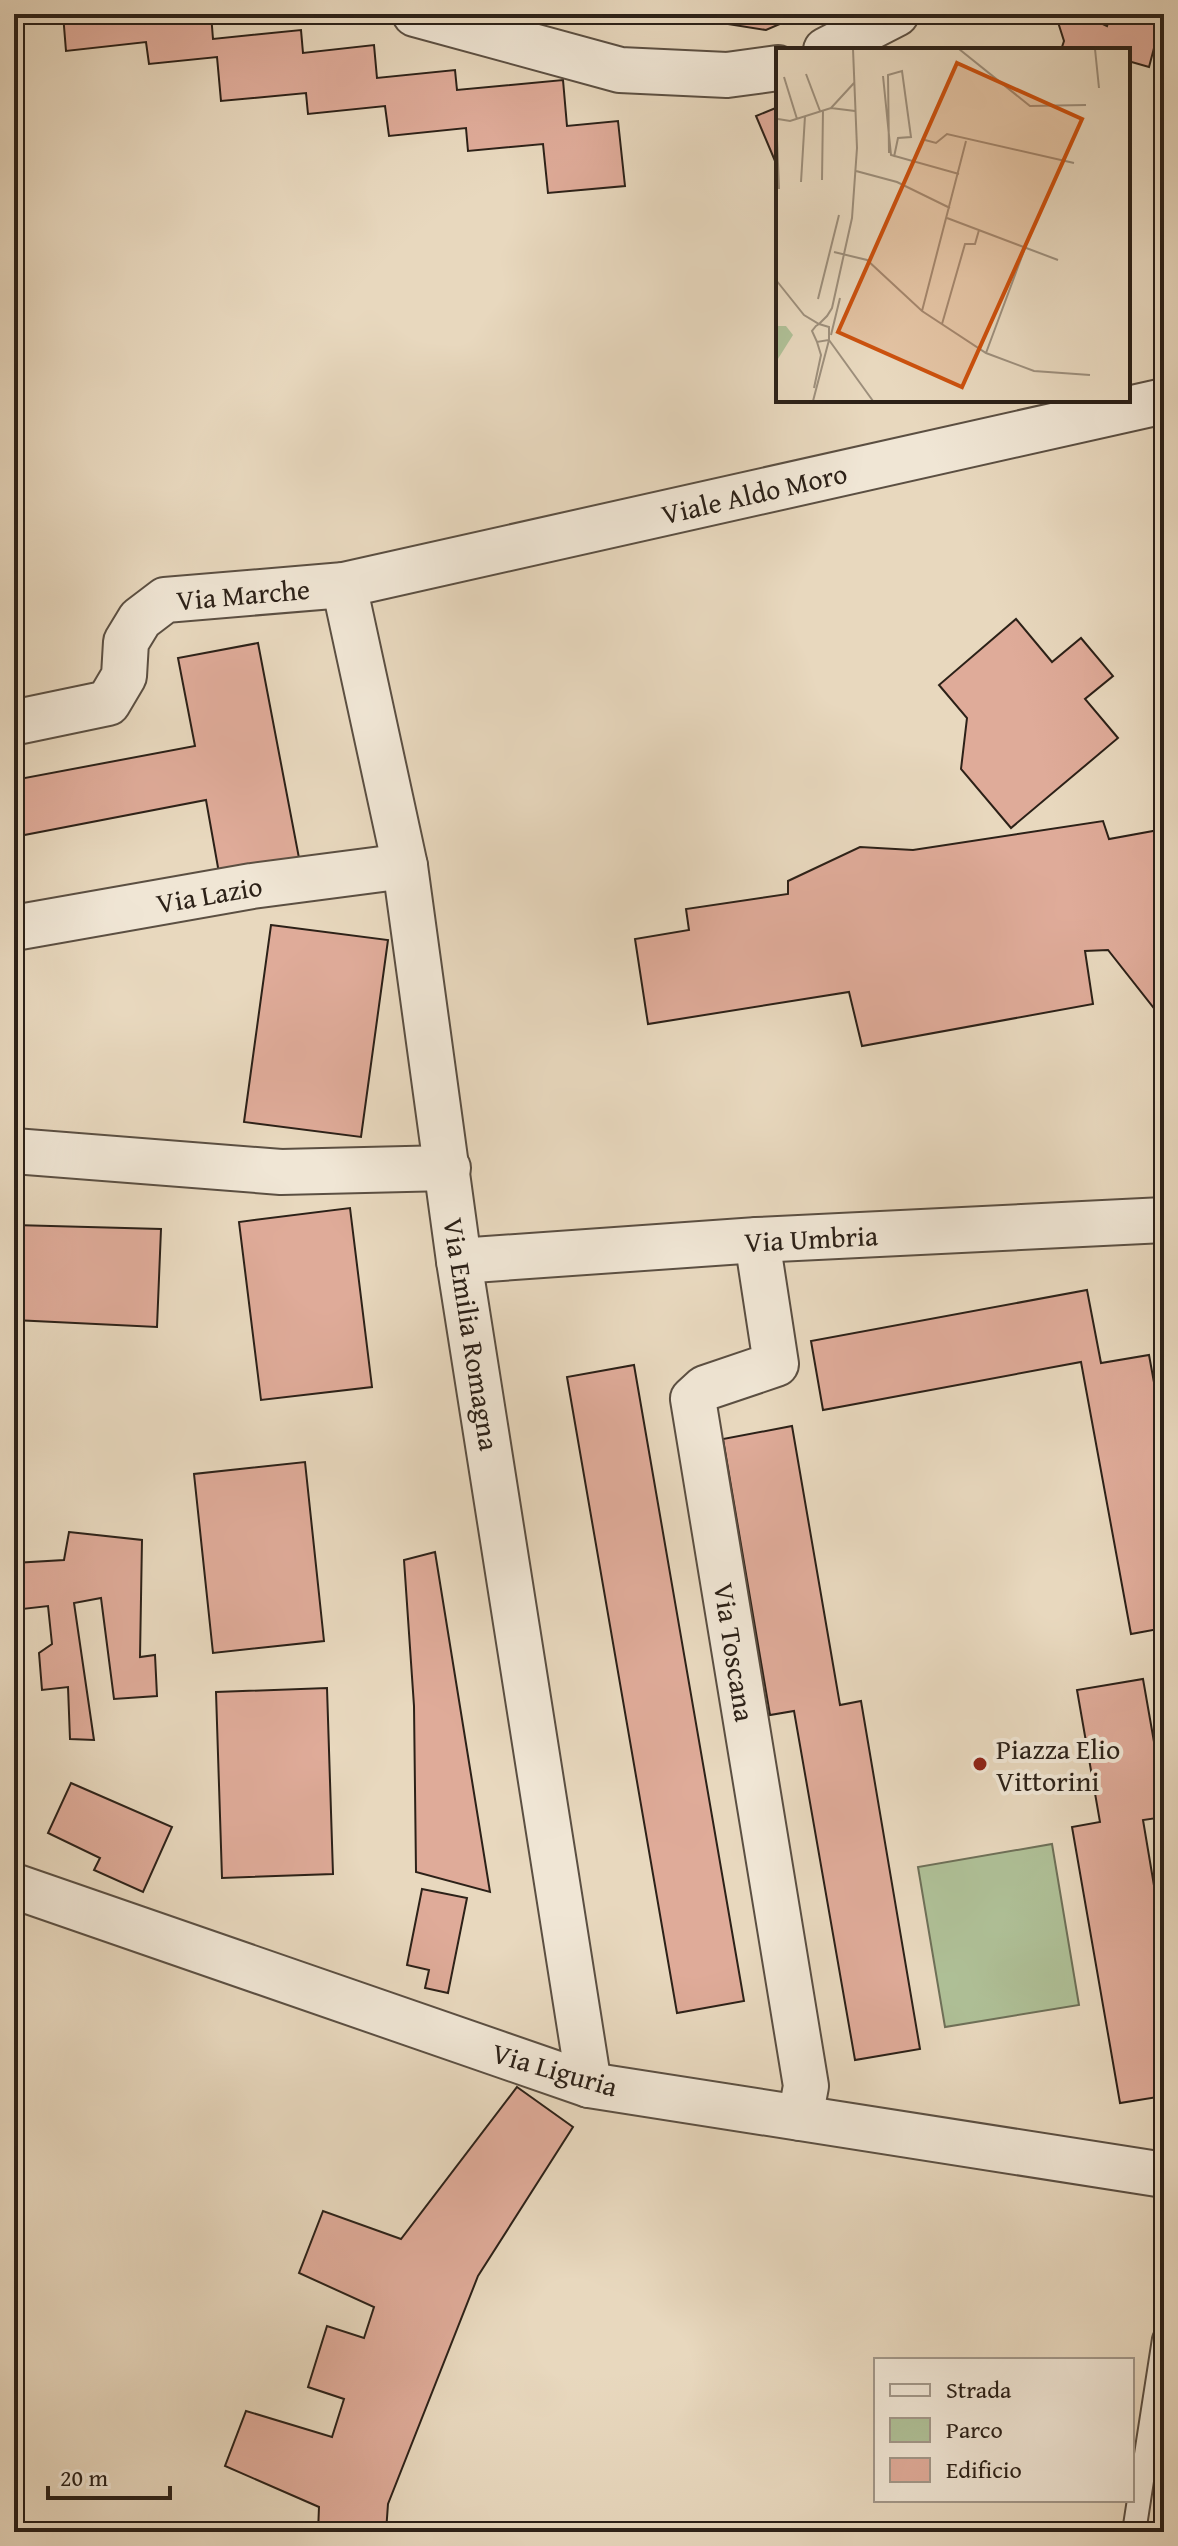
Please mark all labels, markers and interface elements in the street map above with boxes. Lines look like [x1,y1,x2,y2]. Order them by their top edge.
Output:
inset map [776,48,1130,402]
street label: Viale Aldo Moro [657,452,851,534]
street label: Via Marche [175,568,311,620]
street label: Via Lazio [153,865,265,923]
street label: Via Umbria [743,1214,880,1262]
street label: Via Emilia Romagna [433,1215,511,1454]
street label: Via Toscana [704,1580,766,1725]
place label: Piazza Elio Vittorini [996,1728,1120,1801]
marker: Piazza Elio Vittorini [971,1755,989,1773]
street label: Via Liguria [487,2032,623,2107]
legend [874,2358,1134,2502]
text: Strada [946,2372,1012,2407]
text: Parco [946,2412,1003,2447]
scale bar [48,2450,170,2500]
text: Edificio [946,2452,1022,2487]
text: 20 m [60,2460,108,2495]

